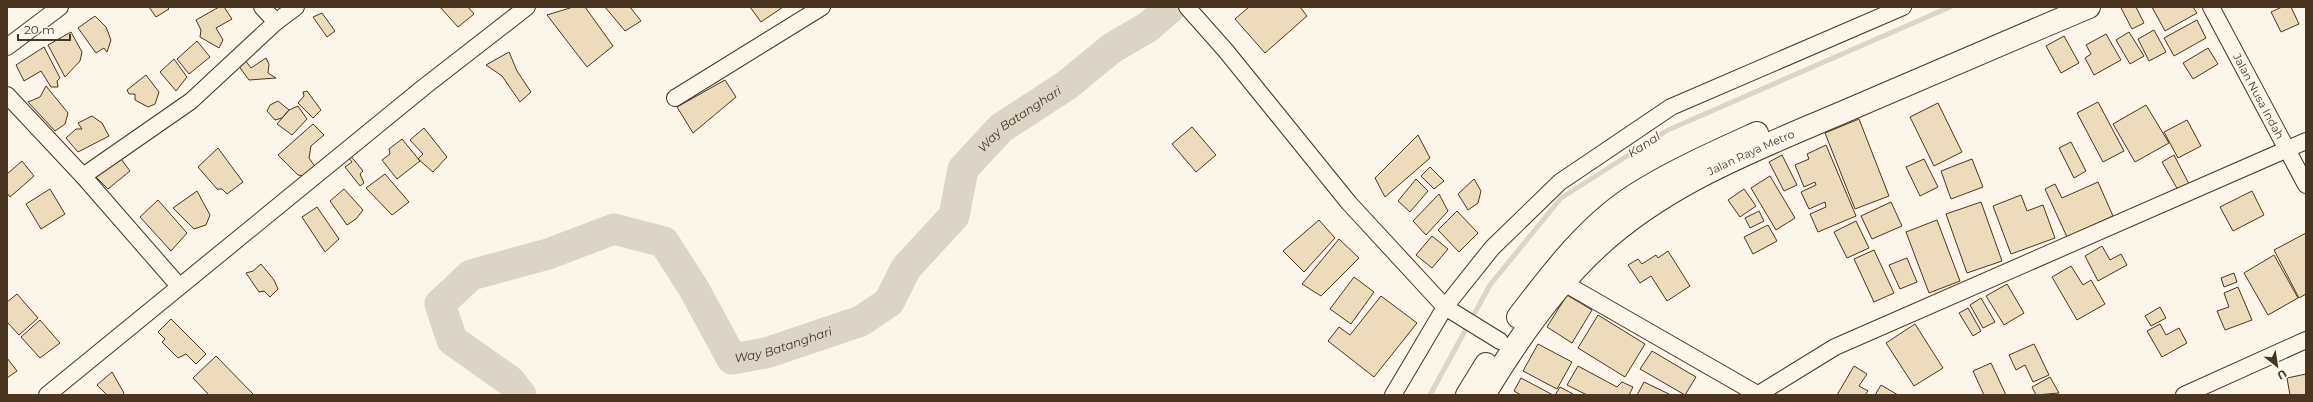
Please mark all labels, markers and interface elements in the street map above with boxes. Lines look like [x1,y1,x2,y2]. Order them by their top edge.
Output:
scale bar [18,16,70,42]
text: 20 m [24,22,55,37]
street label: Jalan Nusa Indah [2230,50,2287,141]
water label: Way Batanghari [975,82,1065,155]
street label: Jalan Raya Metro [1704,127,1797,179]
water label: Kanal [1625,128,1663,161]
water label: Way Batanghari [733,323,835,365]
north arrow [2257,346,2297,386]
text: U [2275,366,2289,383]

